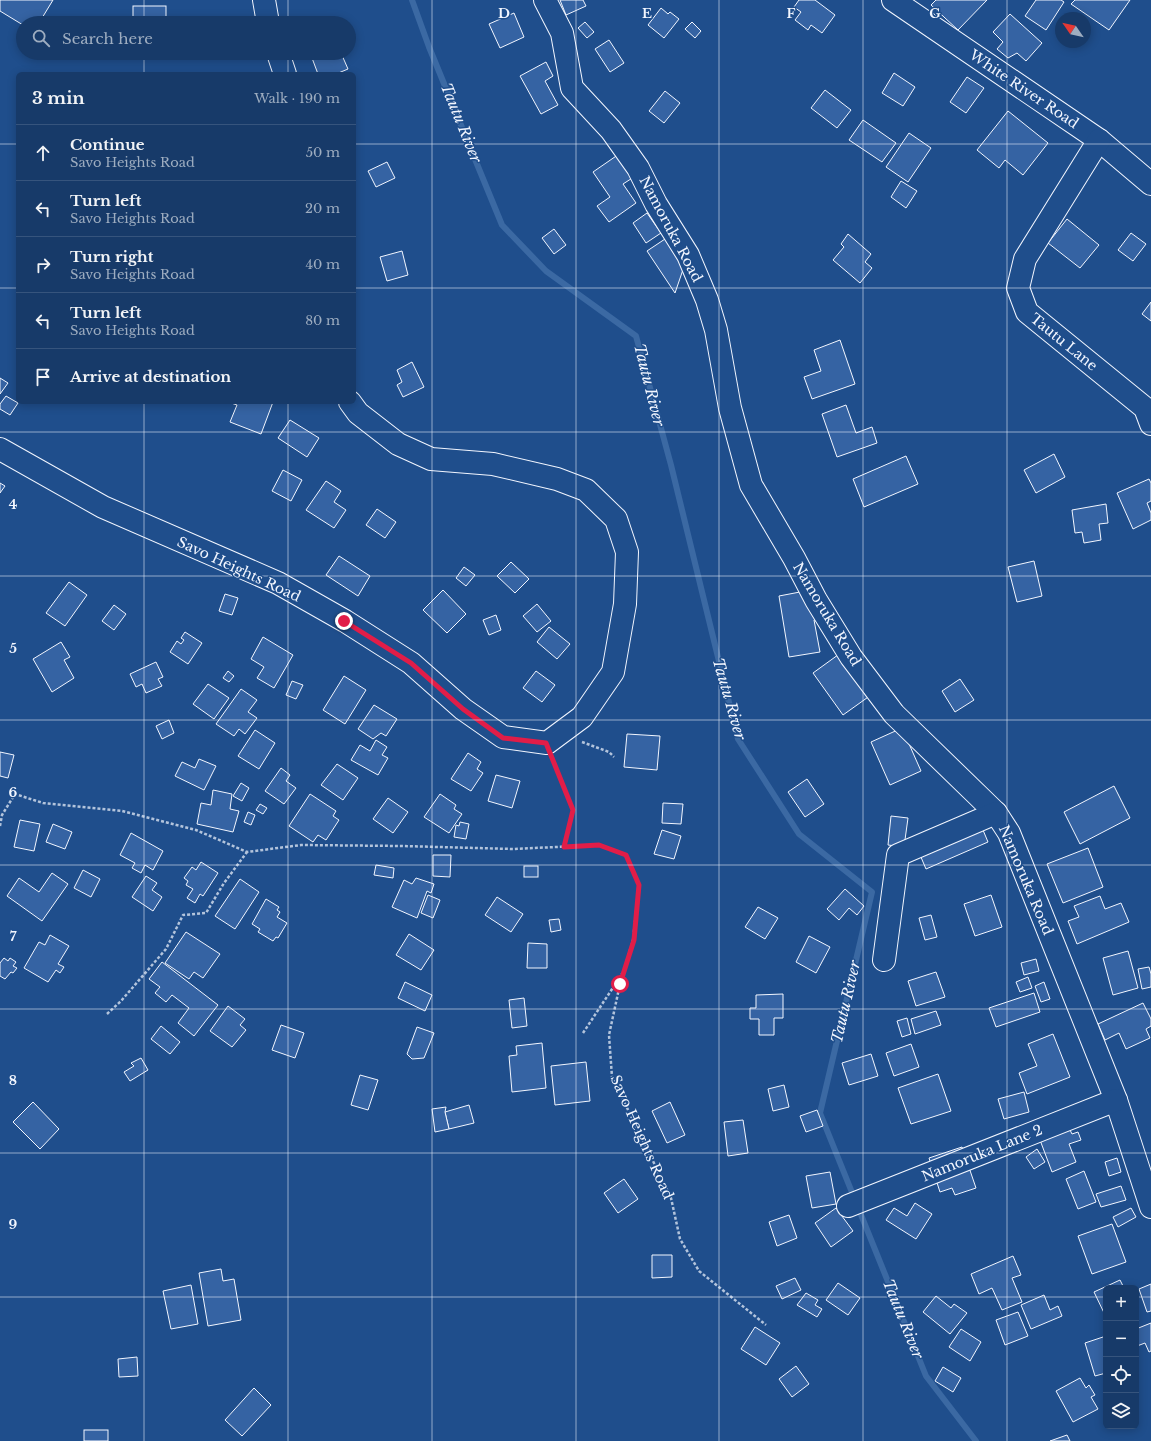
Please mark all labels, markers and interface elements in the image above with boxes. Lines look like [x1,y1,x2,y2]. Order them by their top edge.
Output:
text: D [498,5,510,22]
text: E [642,5,652,22]
text: F [787,5,796,22]
text: G [929,5,941,22]
north arrow [1055,12,1091,48]
search box [16,16,356,60]
icon: search [30,27,52,49]
text: Search here [62,29,153,48]
street label: White River Road [965,45,1083,133]
water label: Tautu River [437,80,486,167]
text: 3 min [32,88,85,109]
text: Walk · 190 m [254,90,340,107]
text: Continue [70,135,145,154]
icon: ahead [32,142,54,164]
text: 50 m [306,144,340,161]
text: Savo Heights Road [70,154,195,171]
street label: Namoruka Road [635,173,707,286]
text: Turn left [70,191,141,210]
icon: left [32,198,54,220]
text: 20 m [305,200,340,217]
text: Savo Heights Road [70,210,195,227]
text: Turn right [70,247,153,266]
icon: right [32,254,54,276]
text: 40 m [305,256,340,273]
text: Savo Heights Road [70,266,195,283]
text: Turn left [70,303,141,322]
street label: Tautu Lane [1027,309,1101,375]
icon: left [32,310,54,332]
text: 80 m [305,312,340,329]
text: Savo Heights Road [70,322,195,339]
water label: Tautu River [630,342,669,429]
icon: arrive [32,366,54,388]
text: Arrive at destination [70,367,231,386]
text: 4 [9,496,18,513]
street label: Savo Heights Road [174,532,304,606]
street label: Namoruka Road [789,559,865,670]
route end [335,612,353,630]
text: 5 [9,640,17,657]
water label: Tautu River [709,656,751,743]
text: 6 [9,784,18,801]
street label: Namoruka Road [995,822,1057,938]
text: 7 [10,928,17,945]
water label: Tautu River [827,958,865,1045]
route start [611,975,629,993]
text: 8 [9,1072,17,1089]
street label: Savo Heights Road [606,1072,678,1202]
street label: Namoruka Lane 2 [919,1121,1045,1185]
text: 9 [9,1216,18,1233]
water label: Tautu River [879,1276,928,1363]
map controls [1103,1285,1139,1429]
button: + [1103,1285,1139,1321]
button: − [1103,1321,1139,1357]
button: locate [1103,1357,1139,1393]
button: layers [1103,1393,1139,1429]

